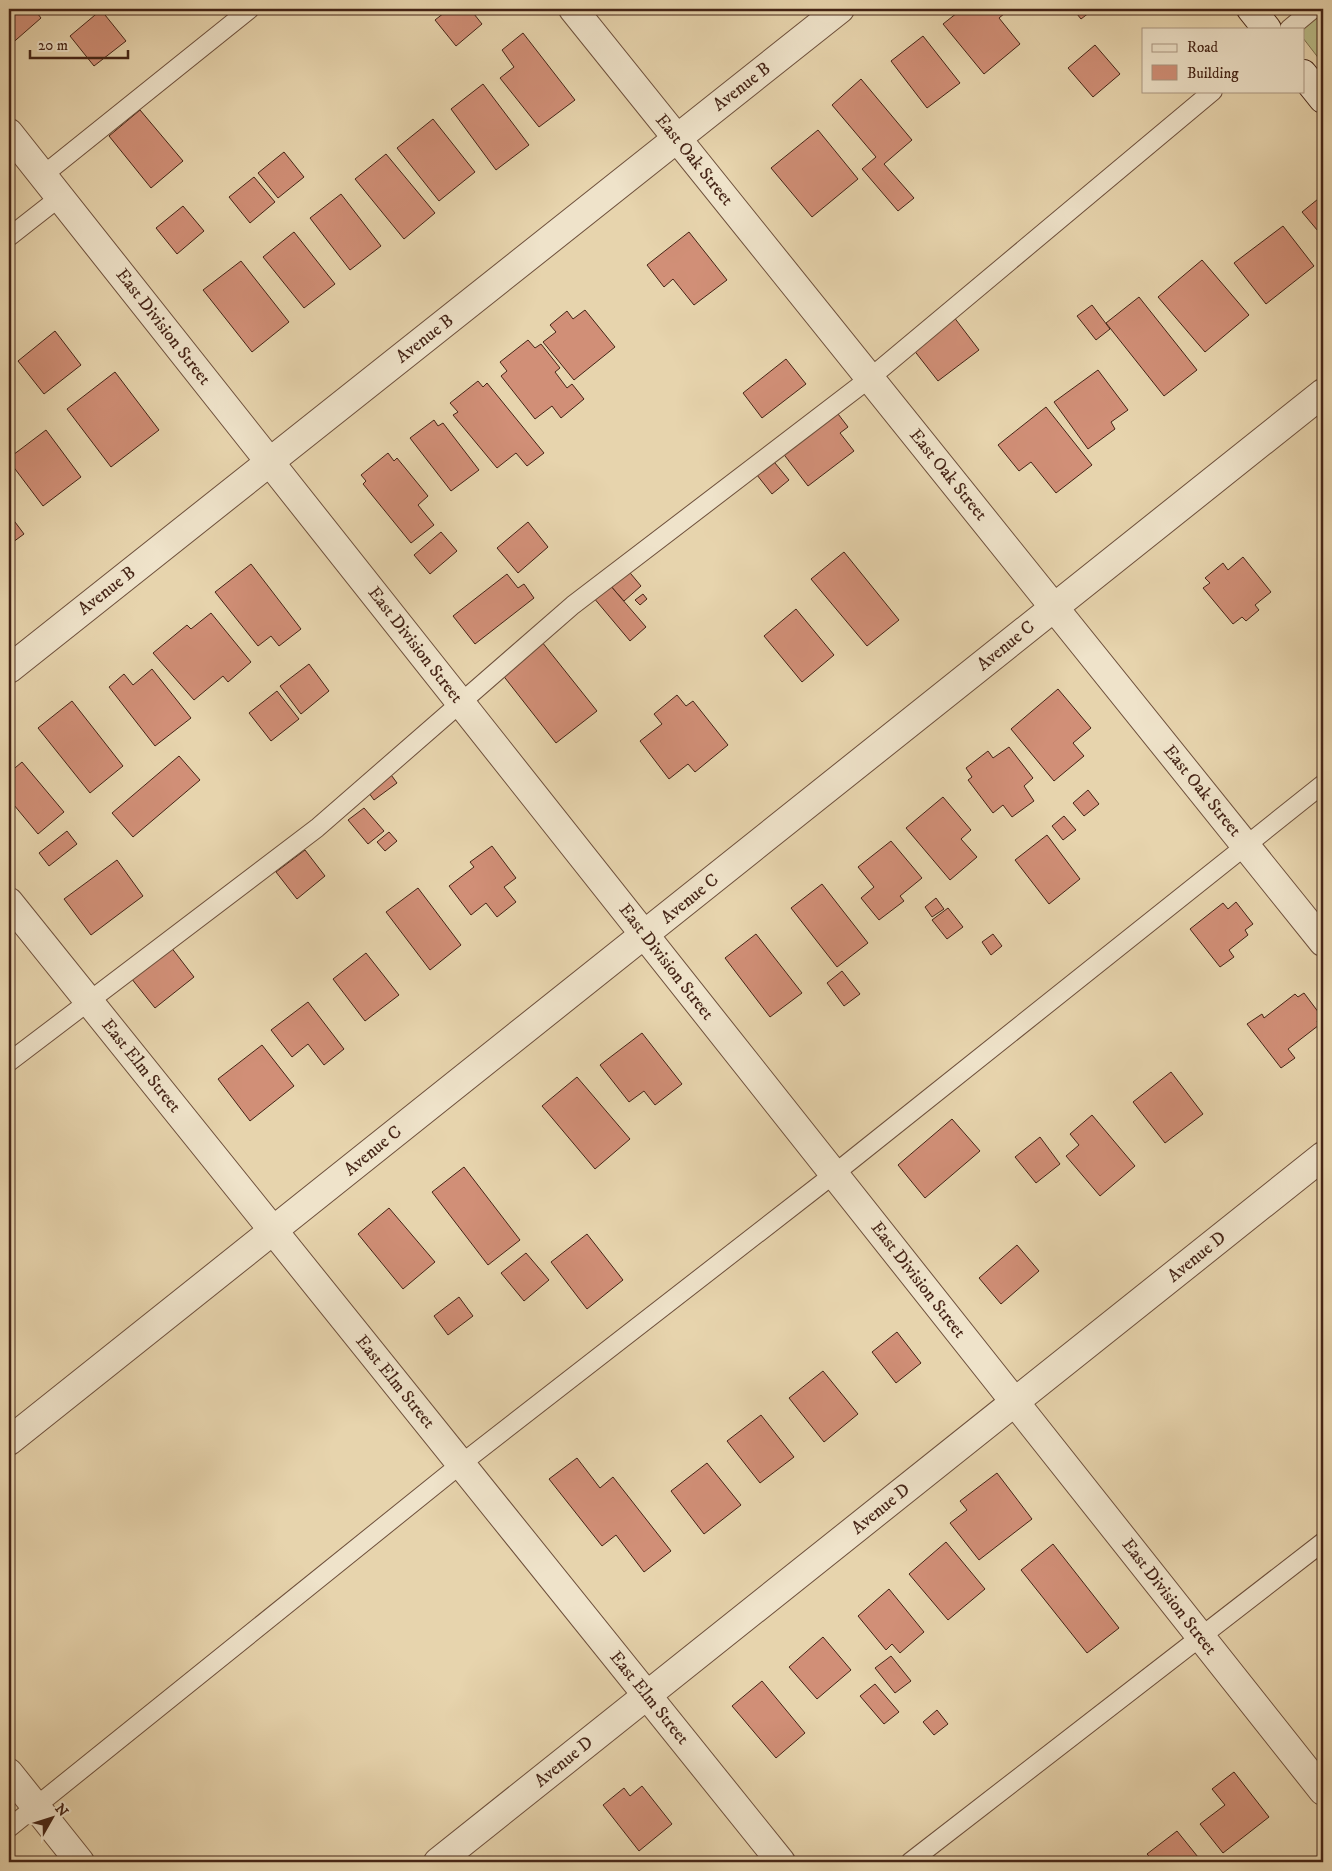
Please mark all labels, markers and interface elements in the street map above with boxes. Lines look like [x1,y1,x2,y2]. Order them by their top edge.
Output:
scale bar [30,28,128,60]
legend [1142,28,1304,92]
text: 20 m [38,36,68,55]
text: Road [1187,38,1219,57]
street label: Avenue B [709,58,775,116]
text: Building [1187,64,1239,83]
street label: East Oak Street [650,110,738,211]
street label: East Division Street [111,264,215,390]
street label: Avenue B [392,310,458,368]
street label: East Oak Street [904,425,992,526]
street label: Avenue B [74,562,140,620]
street label: East Division Street [363,582,467,708]
street label: Avenue C [973,616,1039,676]
street label: East Oak Street [1158,741,1246,842]
street label: Avenue C [657,869,723,929]
street label: East Division Street [614,899,718,1025]
street label: East Elm Street [97,1015,186,1117]
street label: Avenue C [340,1121,406,1181]
street label: East Division Street [866,1217,970,1343]
street label: Avenue D [1163,1227,1231,1287]
street label: East Elm Street [351,1331,440,1433]
street label: Avenue D [847,1479,915,1539]
street label: East Division Street [1117,1534,1221,1660]
street label: East Elm Street [605,1647,694,1749]
street label: Avenue D [530,1732,598,1792]
north arrow [28,1794,78,1844]
text: N [51,1800,72,1821]

